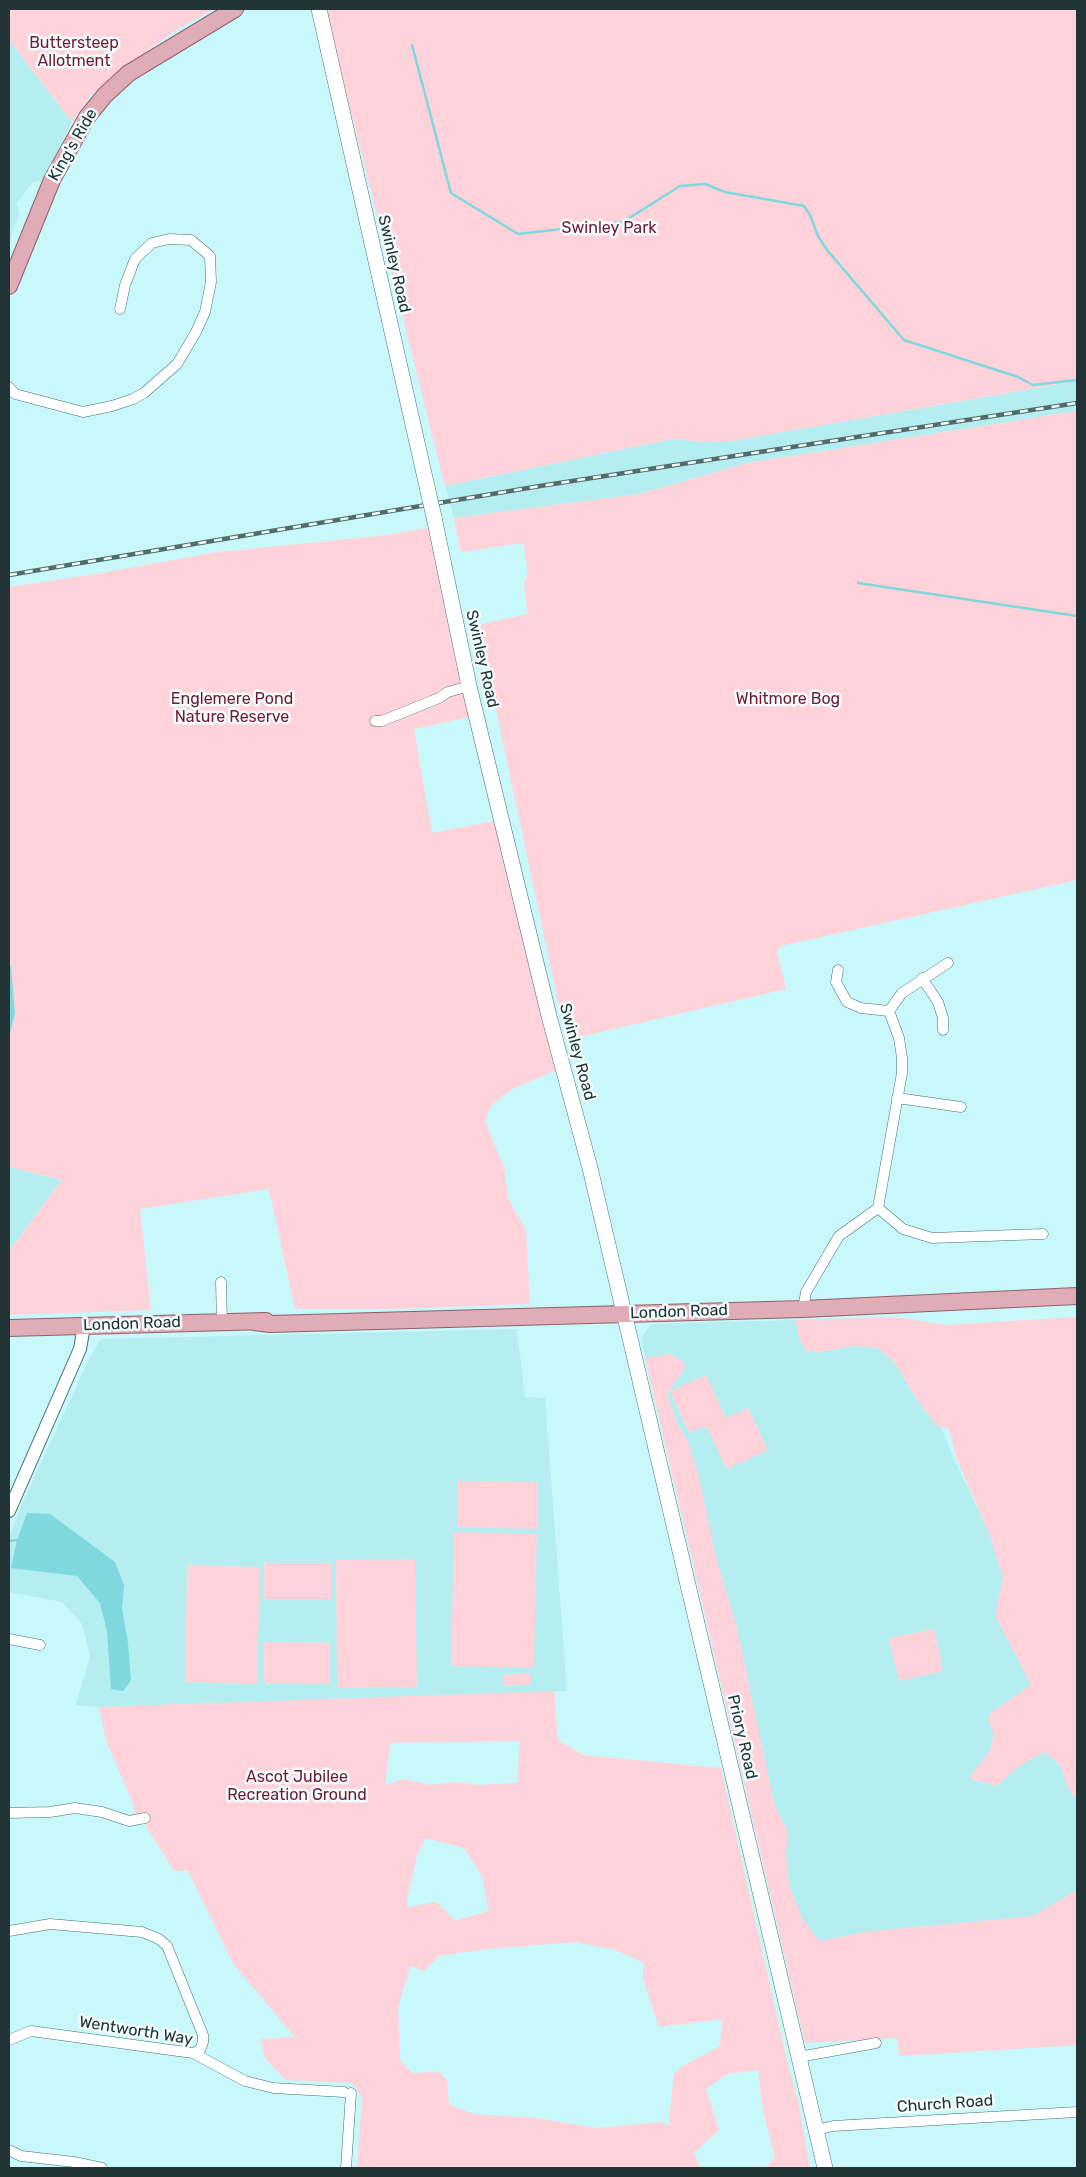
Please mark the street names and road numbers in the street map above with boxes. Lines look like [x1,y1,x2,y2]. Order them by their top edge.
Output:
street label: King's Ride [45,105,101,185]
street label: Swinley Road [373,213,415,315]
street label: Swinley Road [461,608,503,710]
street label: Swinley Road [555,1001,599,1103]
street label: London Road [630,1301,728,1323]
street label: London Road [83,1313,181,1335]
street label: Priory Road [723,1693,761,1781]
street label: Wentworth Way [78,2013,194,2049]
street label: Church Road [896,2091,994,2117]

